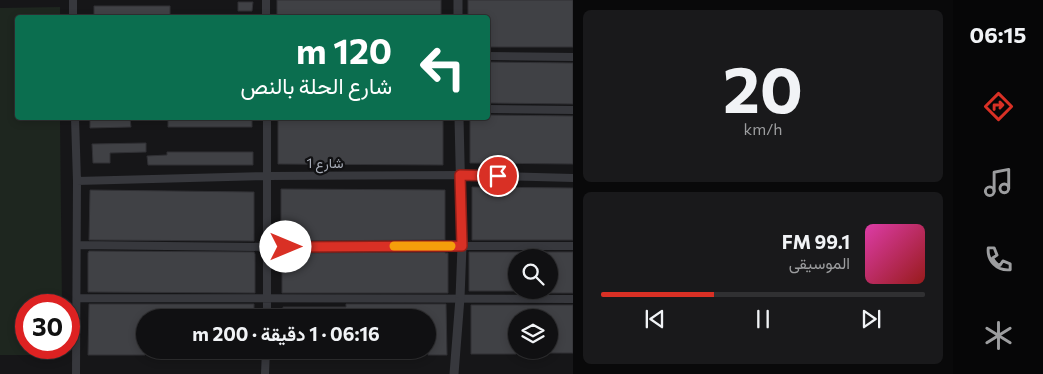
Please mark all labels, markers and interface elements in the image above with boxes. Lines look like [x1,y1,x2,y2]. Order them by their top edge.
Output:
text: 06:15 [970,21,1026,48]
text: 120 m [296,28,392,71]
icon: left [410,35,475,100]
text: 20 [723,47,803,126]
text: شارع الحلة بالنص [241,72,392,99]
icon: directions [981,89,1016,124]
text: km/h [744,119,782,138]
street label: شارع 1 [307,154,343,174]
pin [477,155,519,197]
icon: arrive [484,162,512,190]
icon: music [981,165,1016,200]
position arrow [259,220,311,272]
text: 99.1 FM [782,230,850,253]
icon: phone [981,242,1016,277]
map controls [508,249,558,359]
button: search [508,249,558,299]
text: الموسيقى [789,253,850,272]
speed limit sign: 30 [15,294,80,359]
icon: previous [641,305,669,333]
icon: pause [749,305,777,333]
icon: next [857,305,885,333]
button: layers [508,309,558,359]
icon: climate [981,318,1016,353]
text: 06:16 · 1 دقيقة · 200 m [192,322,380,345]

